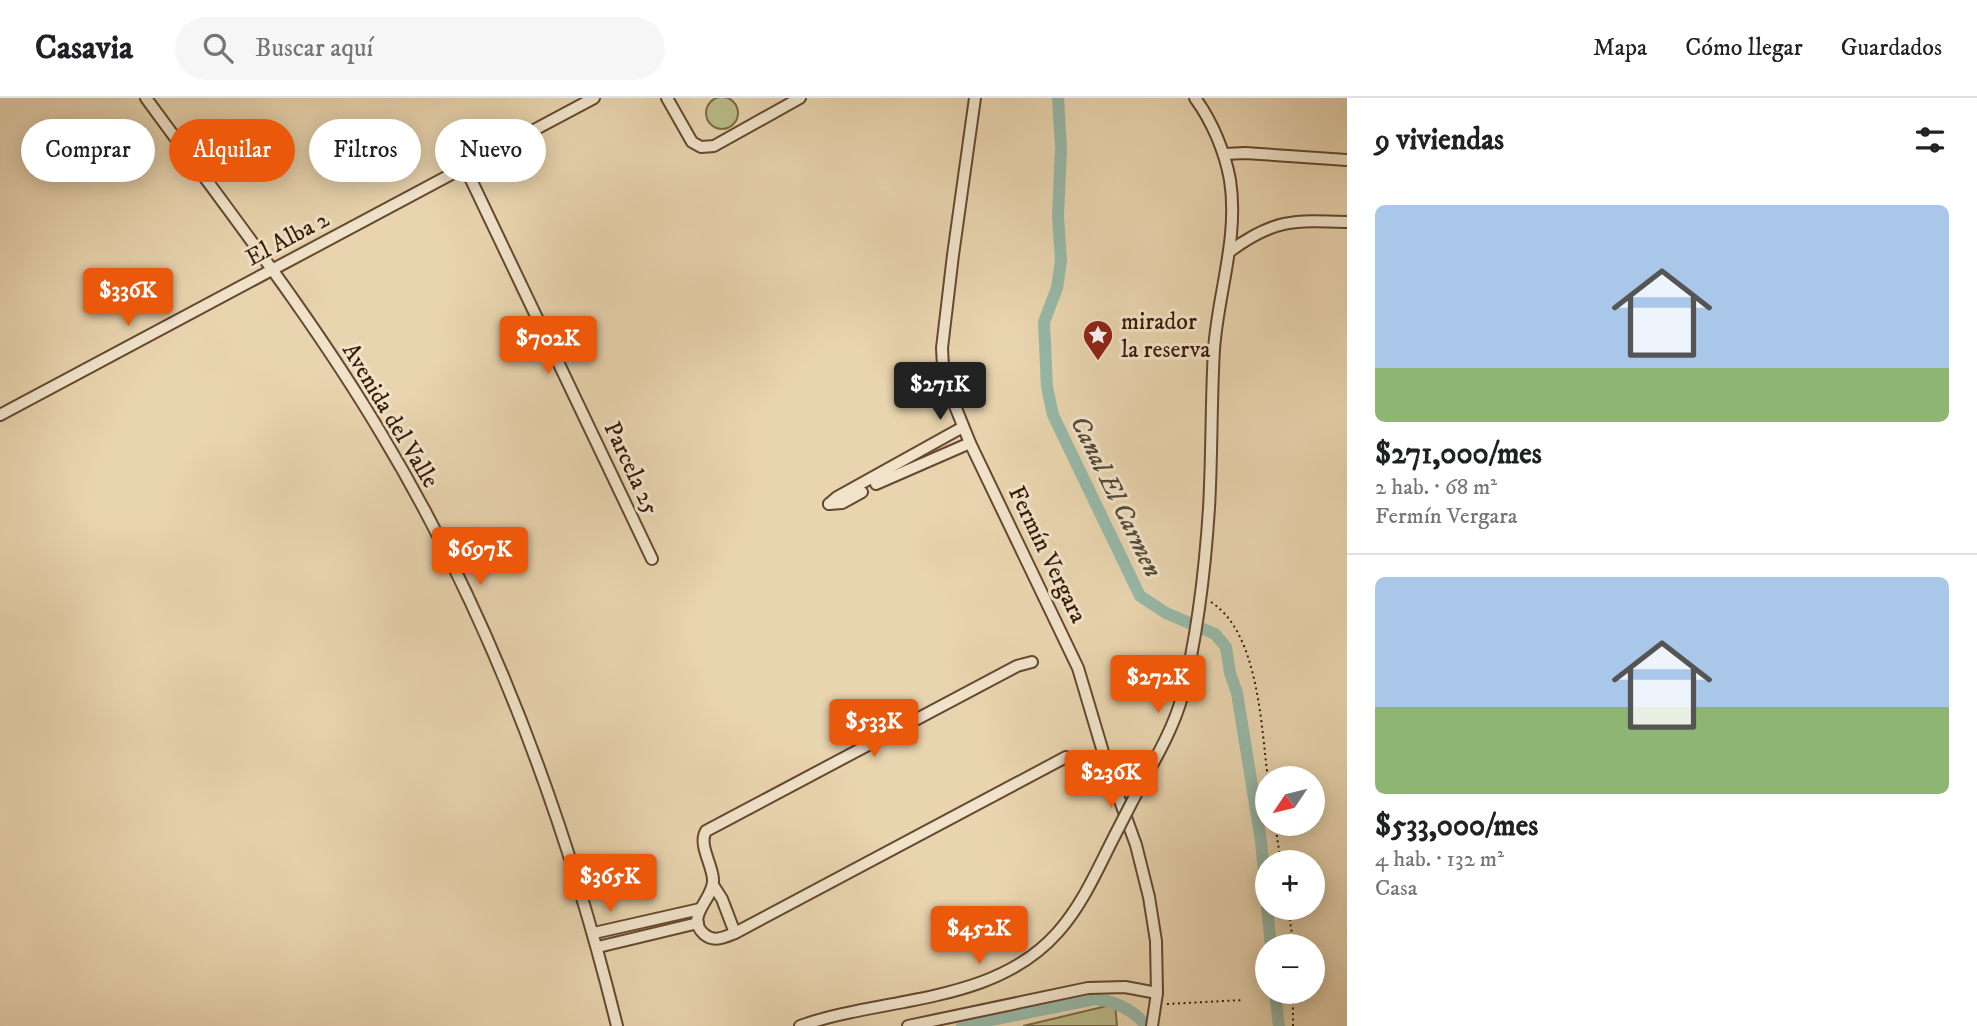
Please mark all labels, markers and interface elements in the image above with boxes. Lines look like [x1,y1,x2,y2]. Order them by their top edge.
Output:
search box [175,17,665,80]
text: Casavia [35,28,133,69]
icon: search [199,29,237,67]
text: Buscar aquí [255,32,373,65]
text: Mapa [1593,33,1647,63]
text: Cómo llegar [1685,33,1803,63]
text: Guardados [1841,33,1942,63]
chip: Comprar [21,119,155,182]
chip: Alquilar [169,119,295,182]
chip: Filtros [309,119,421,182]
chip: Nuevo [435,119,546,182]
icon: filters [1911,121,1949,159]
text: 9 viviendas [1375,122,1504,159]
street label: El Alba 2 [241,204,335,273]
icon: home [1599,250,1725,376]
pin: $336K [79,268,177,328]
text: $336K [99,276,157,305]
place label: mirador la reserva [1121,307,1211,365]
pin: $702K [499,316,597,376]
place icon: mirador la reserva [1081,318,1115,362]
text: $702K [516,324,580,353]
street label: Avenida del Valle [335,338,445,493]
pin: $271K [891,362,989,422]
text: $271K [910,370,970,399]
water label: Canal El Carmen [1062,410,1169,583]
street label: Parcela 25 [597,417,666,520]
text: $271,000/mes [1375,436,1542,473]
text: 2 hab. · 68 m² [1375,473,1497,502]
street label: Fermín Vergara [1001,481,1094,629]
text: Fermín Vergara [1375,502,1518,531]
pin: $697K [431,528,529,587]
text: $697K [448,535,512,564]
icon: home [1599,622,1725,748]
pin: $272K [1109,656,1207,715]
text: $272K [1127,663,1189,692]
pin: $533K [825,700,923,759]
text: $533K [845,707,903,736]
pin: $236K [1062,750,1160,810]
text: $236K [1081,758,1141,787]
north arrow [1255,766,1325,836]
map controls [1255,766,1325,1004]
text: $533,000/mes [1375,808,1538,845]
text: 4 hab. · 132 m² [1375,845,1504,874]
button: + [1255,850,1325,920]
pin: $365K [561,854,659,914]
text: $365K [580,862,640,891]
text: Casa [1375,874,1418,903]
pin: $452K [930,906,1028,966]
text: $452K [947,914,1011,943]
button: − [1255,934,1325,1004]

